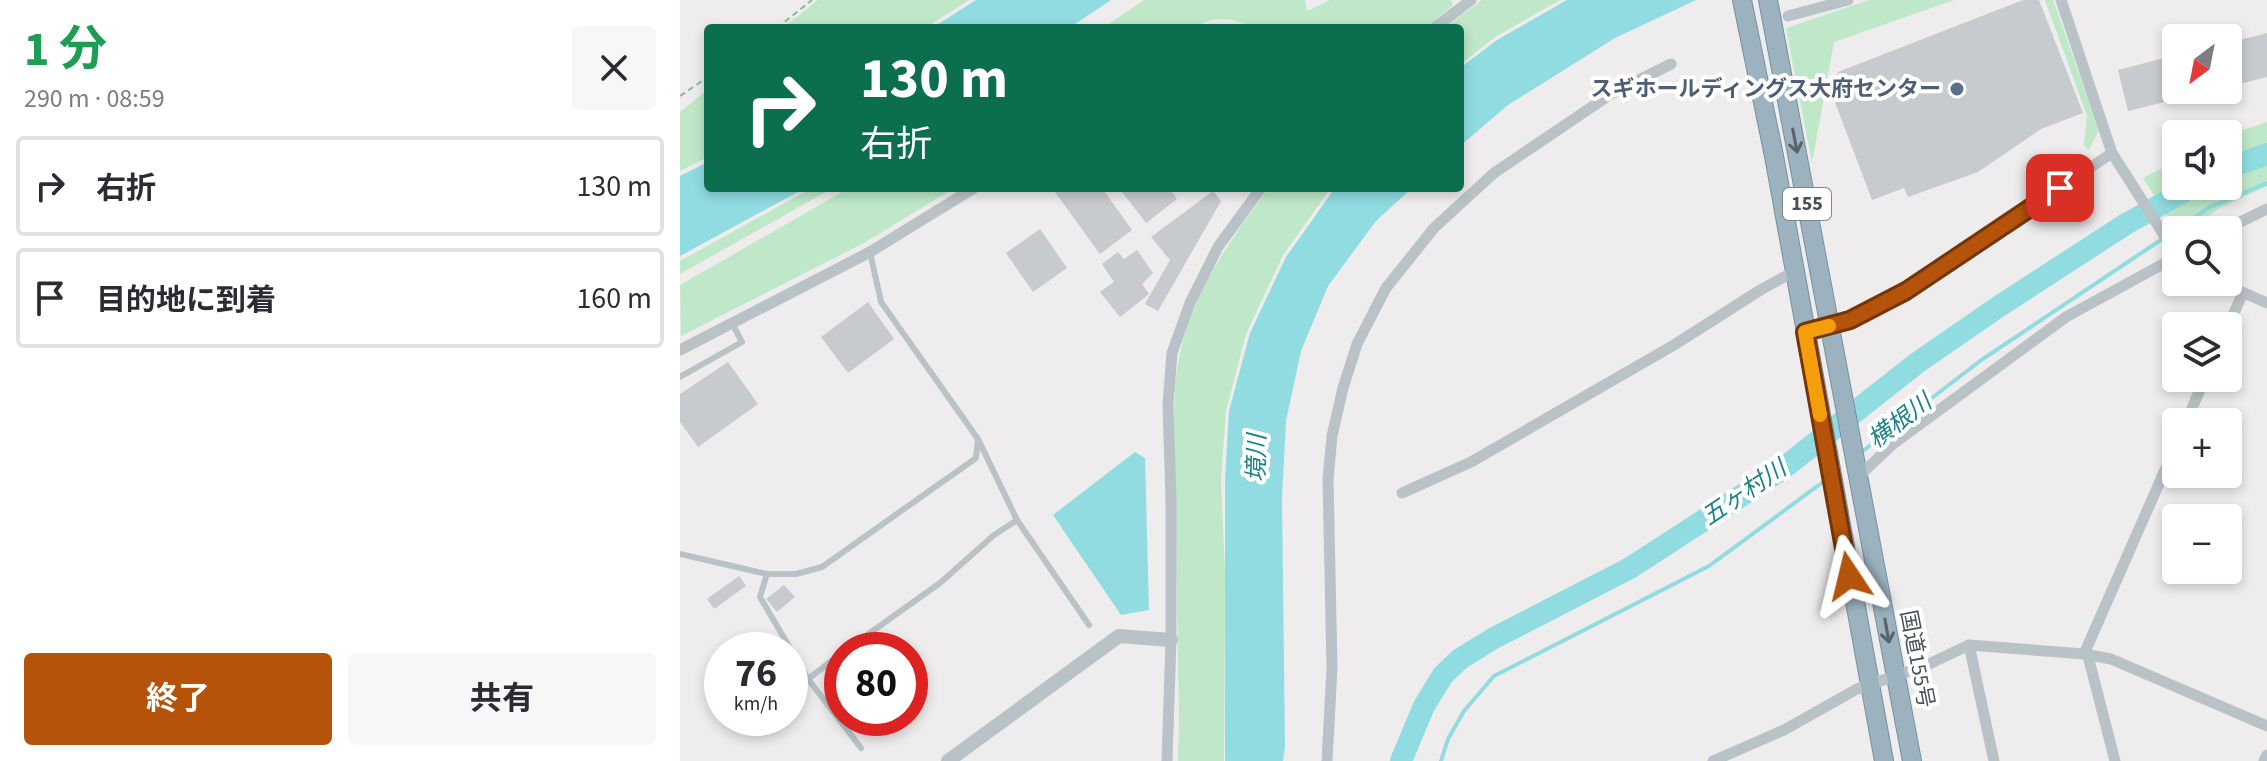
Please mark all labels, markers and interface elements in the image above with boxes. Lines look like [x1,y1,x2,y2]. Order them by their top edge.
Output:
text: 1 分 [24,16,107,84]
north arrow [2162,24,2242,104]
map controls [2162,24,2242,584]
button: close [572,26,656,110]
text: 130 m [860,40,1008,119]
icon: right [728,56,832,160]
place label: スギホールディングス大府センター [1591,73,1941,105]
text: 290 m · 08:59 [24,80,165,117]
marker: スギホールディングス大府センター [1948,80,1966,98]
text: 右折 [860,119,932,170]
button: sound [2162,120,2242,200]
one-way arrow [1788,128,1803,153]
pin [2026,154,2094,222]
icon: right [28,164,72,208]
text: 130 m [576,165,652,208]
icon: arrive [2038,166,2082,210]
text: 右折 [96,167,156,210]
road number: 155 [1783,188,1831,220]
button: search [2162,216,2242,296]
icon: arrive [28,276,72,320]
text: 160 m [576,277,652,320]
text: 目的地に到着 [96,279,276,322]
button: layers [2162,312,2242,392]
water label: 横根川 [1861,384,1942,457]
button: + [2162,408,2242,488]
water label: 境川 [1239,431,1275,482]
water label: 五ヶ村川 [1694,450,1796,534]
button: − [2162,504,2242,584]
position arrow [1807,534,1891,618]
street label: 国道155号 [1892,607,1942,711]
one-way arrow [1881,617,1896,643]
speed limit sign: 80 [824,632,928,736]
text: 76 [735,645,777,702]
button: 終了 [24,653,332,745]
button: 共有 [348,653,656,745]
text: km/h [734,690,778,718]

